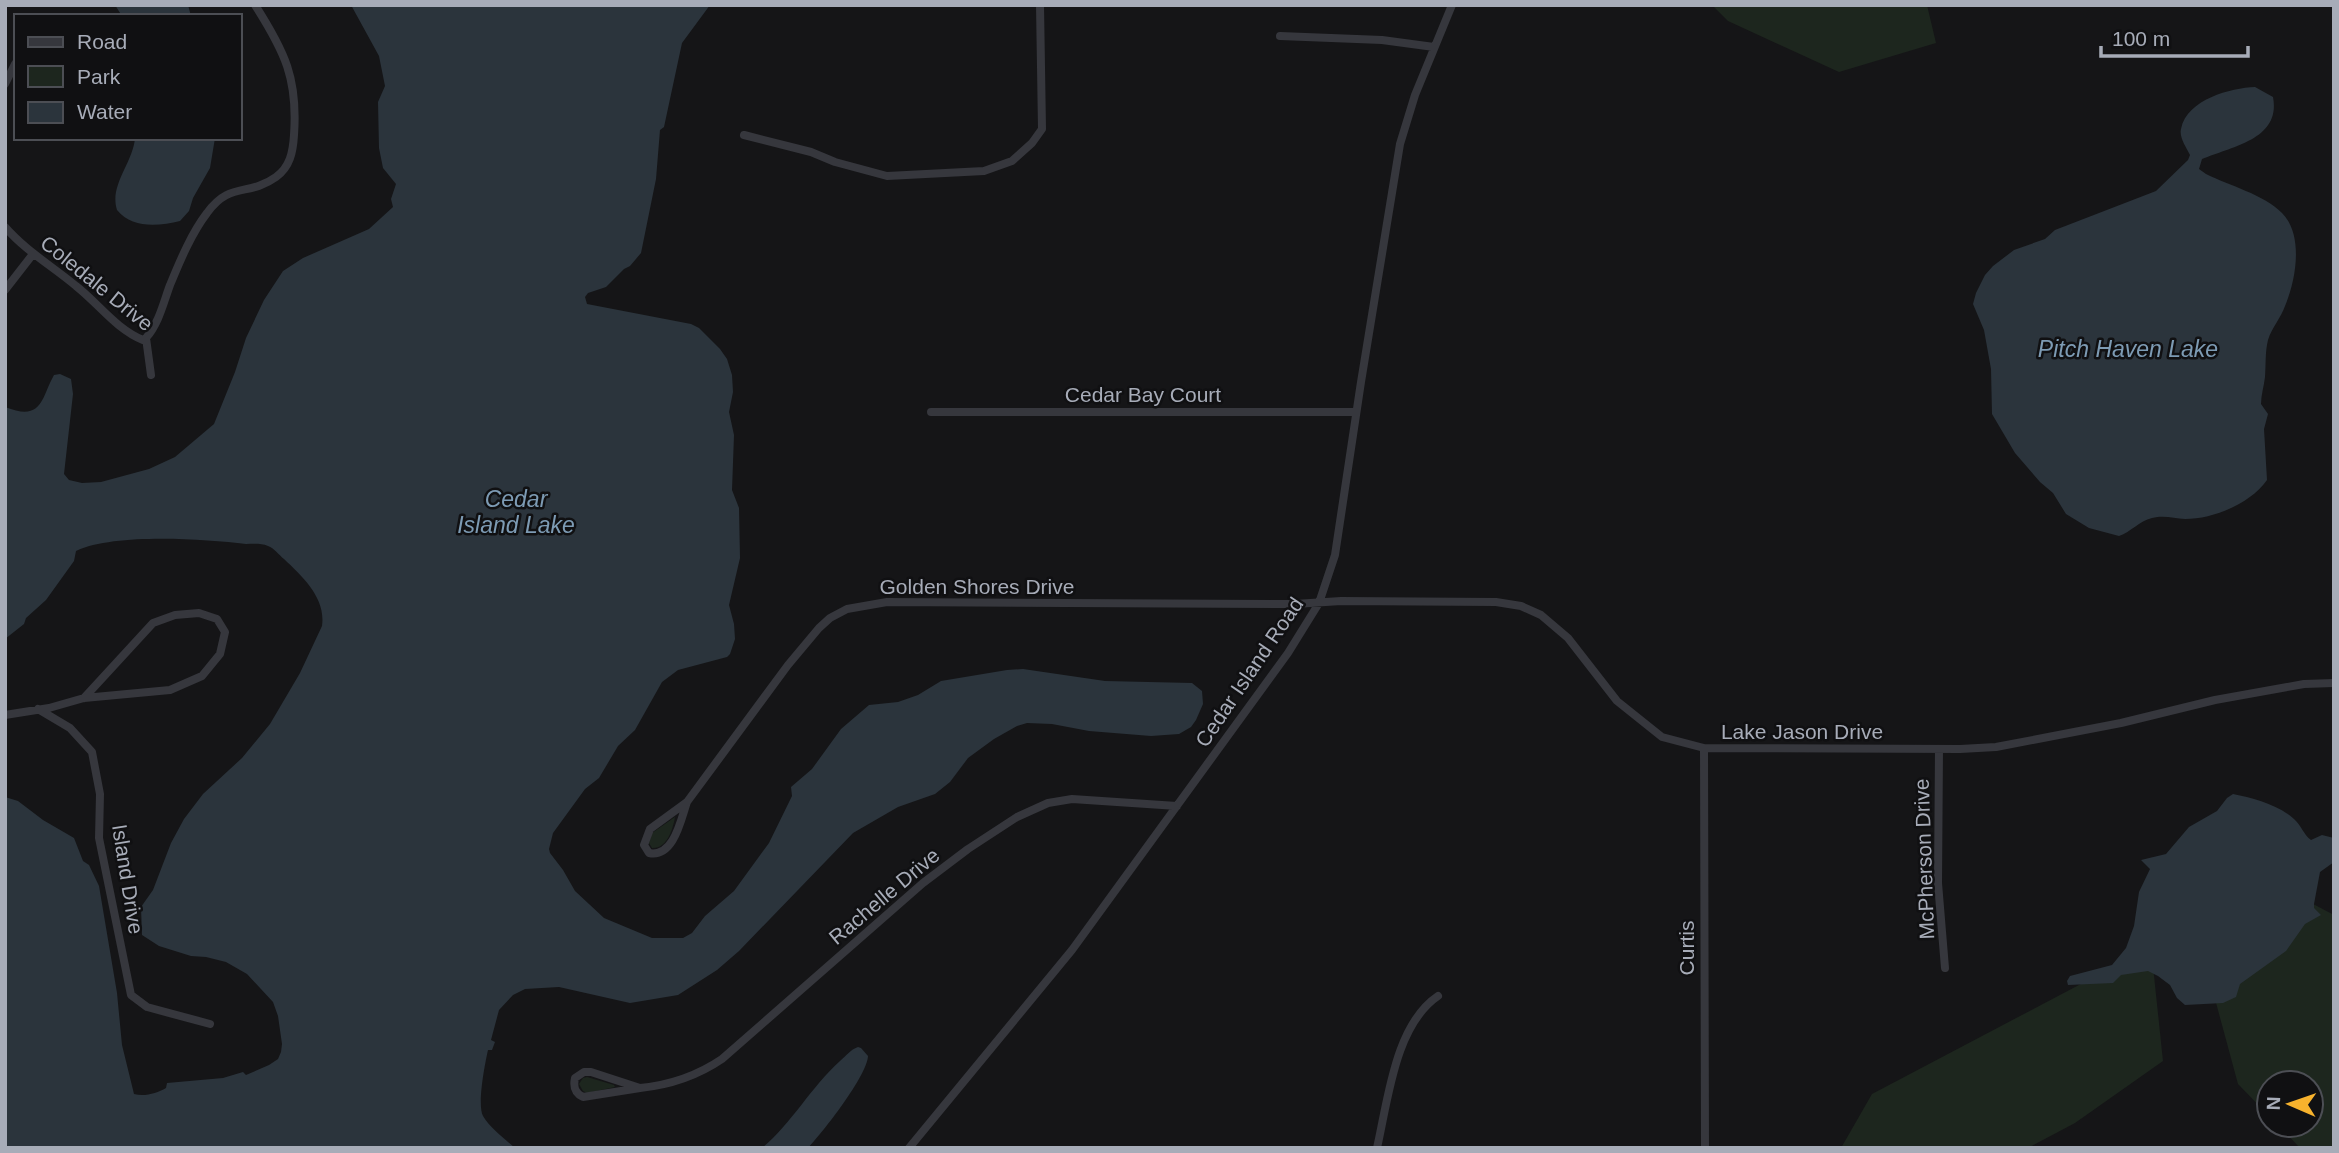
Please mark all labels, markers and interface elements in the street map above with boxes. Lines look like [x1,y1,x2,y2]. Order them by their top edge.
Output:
legend [14,14,242,140]
scale bar [2101,14,2248,58]
text: 100 m [2112,27,2170,50]
text: Road [77,30,127,53]
text: Park [77,65,121,88]
text: Water [77,100,132,123]
street label: Coledale Drive [36,231,158,335]
water label: Pitch Haven Lake [2038,336,2218,362]
street label: Cedar Bay Court [1065,383,1221,406]
water label: Cedar Island Lake [457,486,575,538]
street label: Golden Shores Drive [880,575,1074,598]
street label: Cedar Island Road [1191,593,1307,751]
street label: Lake Jason Drive [1721,720,1883,743]
street label: McPherson Drive [1910,778,1938,940]
street label: Island Drive [108,822,148,936]
street label: Rachelle Drive [824,843,944,949]
street label: Curtis [1675,921,1698,975]
north arrow [2255,1069,2325,1139]
text: N [2263,1096,2284,1111]

